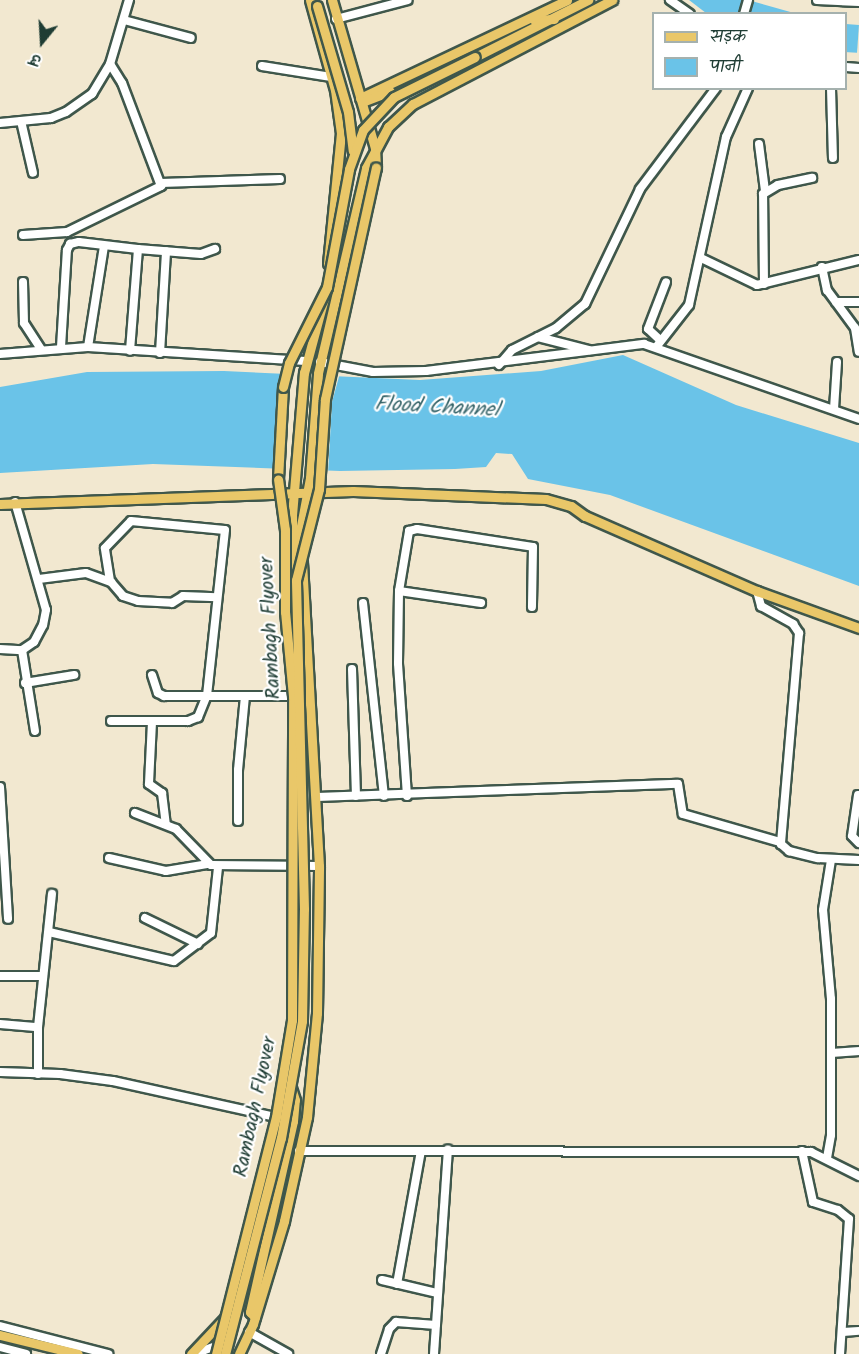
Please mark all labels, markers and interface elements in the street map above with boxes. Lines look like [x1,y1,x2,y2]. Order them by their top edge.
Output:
north arrow [12,12,72,72]
legend [652,12,847,90]
text: सड़क [710,23,746,52]
text: उ [28,46,45,73]
text: पानी [710,53,741,82]
water label: Flood Channel [374,392,500,424]
street label: Rambagh Flyover [255,556,287,700]
street label: Rambagh Flyover [229,1035,283,1179]

